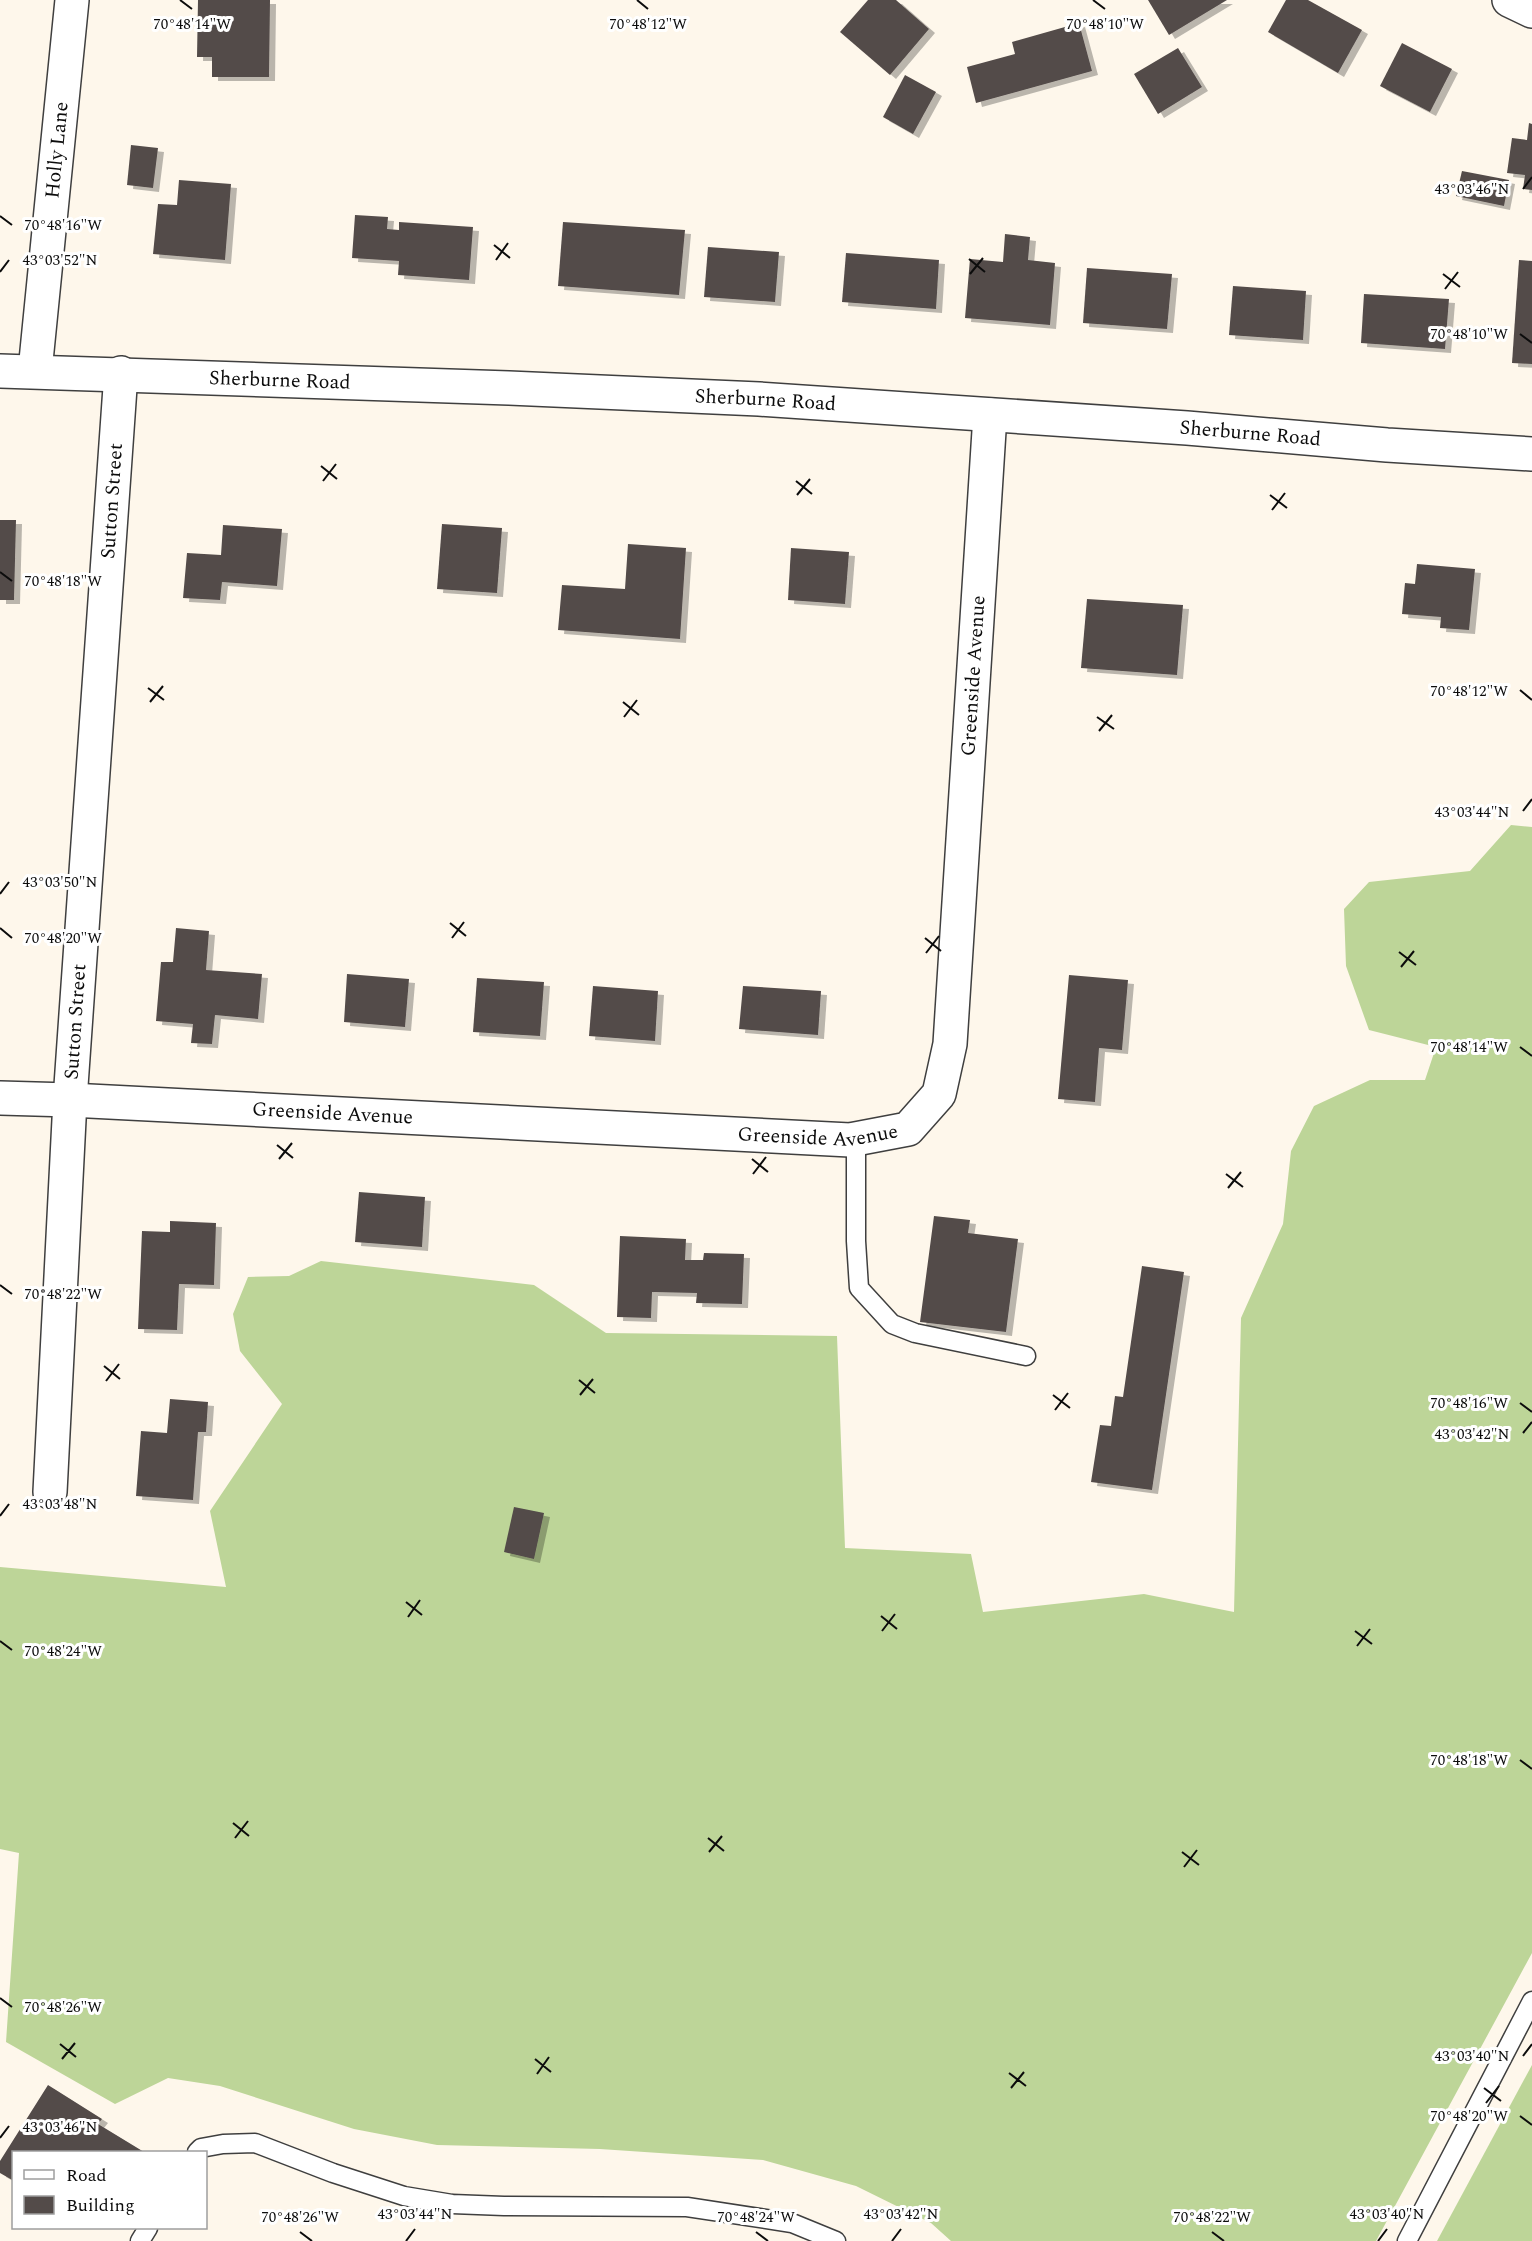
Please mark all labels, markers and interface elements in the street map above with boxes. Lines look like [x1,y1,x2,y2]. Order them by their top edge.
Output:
text: 70°48'14"W [153,13,231,36]
text: 70°48'12"W [609,13,687,36]
text: 70°48'10"W [1066,13,1144,36]
street label: Holly Lane [37,100,77,200]
text: 43°03'46"N [1435,178,1510,201]
text: 70°48'16"W [24,214,102,237]
text: 43°03'52"N [23,249,98,272]
text: 70°48'10"W [1430,323,1508,346]
street label: Sherburne Road [209,363,351,398]
street label: Sherburne Road [694,381,837,419]
street label: Sherburne Road [1179,413,1322,454]
street label: Sutton Street [93,442,131,560]
text: 70°48'18"W [24,570,102,593]
street label: Greenside Avenue [953,594,994,757]
text: 70°48'12"W [1430,680,1508,703]
text: 43°03'44"N [1435,801,1510,824]
text: 43°03'50"N [23,871,98,894]
text: 70°48'20"W [24,927,102,950]
street label: Sutton Street [56,963,95,1081]
text: 70°48'14"W [1430,1036,1508,1059]
street label: Greenside Avenue [251,1094,414,1133]
street label: Greenside Avenue [737,1116,900,1156]
text: 70°48'22"W [24,1283,102,1306]
text: 70°48'16"W [1430,1392,1508,1415]
text: 43°03'42"N [1435,1423,1510,1446]
text: 43°03'48"N [23,1493,98,1516]
text: 70°48'24"W [24,1640,102,1663]
text: 70°48'18"W [1430,1749,1508,1772]
text: 70°48'26"W [24,1996,102,2019]
text: 43°03'40"N [1435,2045,1510,2068]
text: 70°48'20"W [1430,2105,1508,2128]
text: 43°03'46"N [23,2116,98,2139]
legend [12,2151,207,2229]
text: Road [66,2162,107,2189]
text: Building [66,2192,135,2219]
text: 43°03'44"N [378,2203,453,2226]
text: 43°03'42"N [864,2203,939,2226]
text: 43°03'40"N [1350,2203,1425,2226]
text: 70°48'26"W [261,2206,339,2229]
text: 70°48'24"W [717,2206,795,2229]
text: 70°48'22"W [1173,2206,1251,2229]

